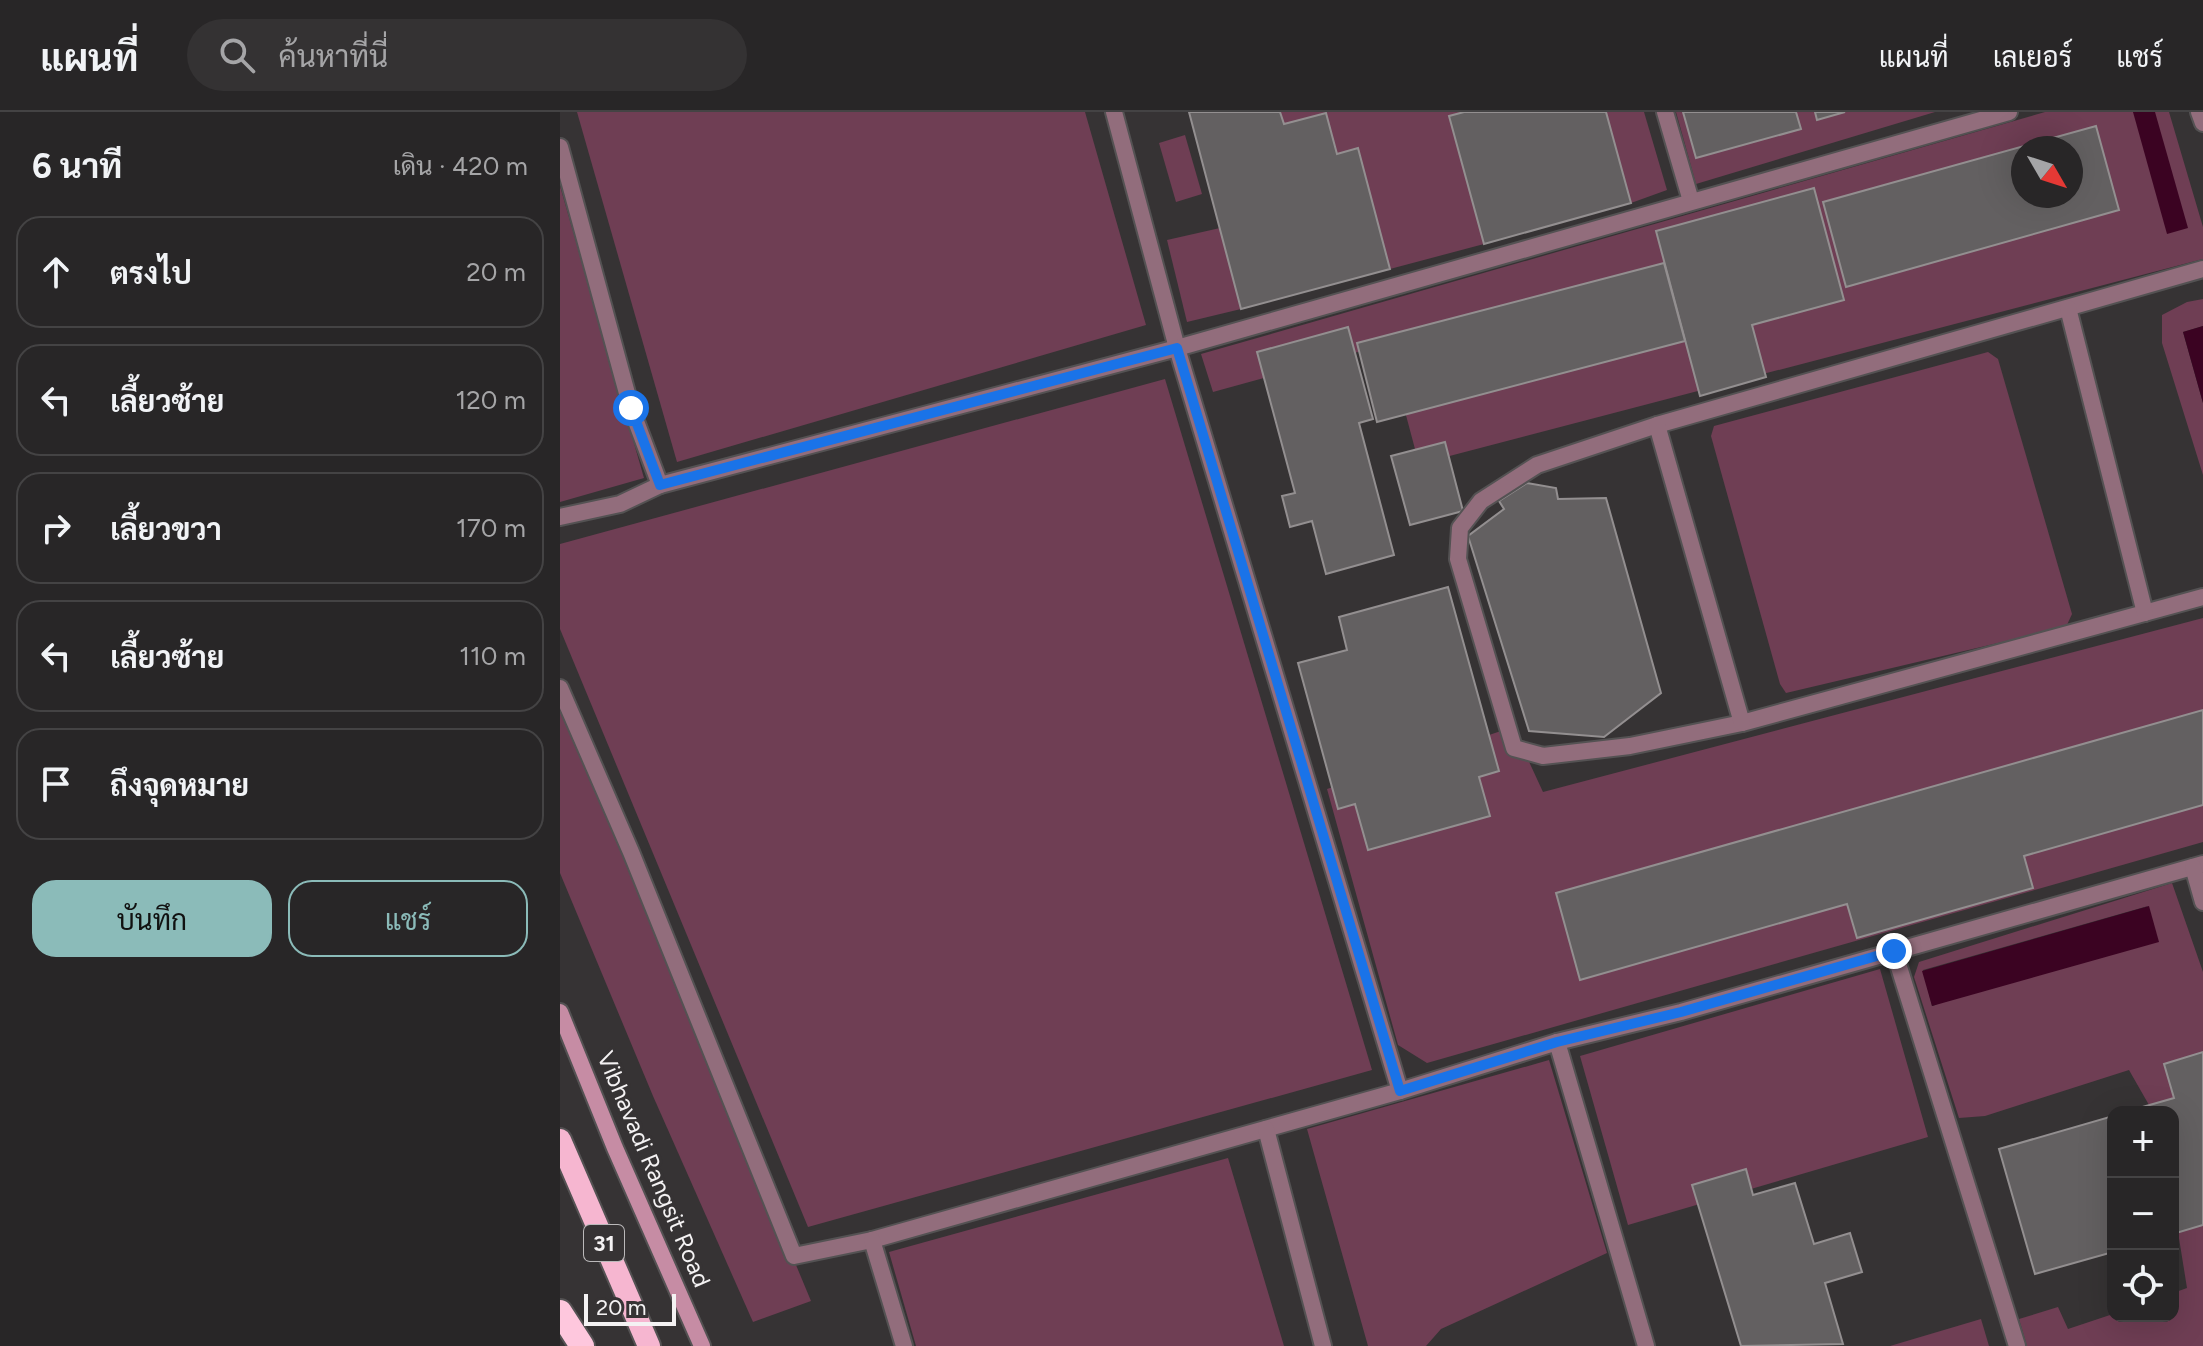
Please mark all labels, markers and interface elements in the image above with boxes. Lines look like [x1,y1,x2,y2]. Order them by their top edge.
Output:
search box [187,19,747,91]
icon: search [215,33,259,77]
text: แผนที่ [40,35,139,81]
text: ค้นหาที่นี่ [279,38,388,75]
text: แผนที่ [1879,40,1949,74]
text: เลเยอร์ [1993,40,2072,74]
text: แชร์ [2116,40,2163,74]
north arrow [2011,136,2083,208]
text: 6 นาที [32,146,122,187]
text: เดิน · 420 m [393,150,528,182]
icon: ahead [34,250,78,294]
text: ตรงไป [110,255,192,292]
text: 20 m [466,256,526,288]
icon: left [34,378,78,422]
text: เลี้ยวซ้าย [110,383,224,420]
text: 120 m [456,384,526,416]
route start [613,390,649,426]
icon: right [34,506,78,550]
text: เลี้ยวขวา [110,511,222,548]
text: 170 m [456,512,526,544]
icon: left [34,634,78,678]
text: เลี้ยวซ้าย [110,639,224,676]
text: 110 m [459,640,526,672]
icon: arrive [34,762,78,806]
text: ถึงจุดหมาย [110,767,249,804]
button: บันทึก [32,880,272,957]
button: แชร์ [288,880,528,957]
route end [1876,933,1912,969]
street label: Vibhavadi Rangsit Road [591,1047,717,1291]
map controls [2107,1106,2179,1322]
button: + [2107,1106,2179,1178]
button: − [2107,1178,2179,1250]
road number: 31 [584,1225,624,1261]
button: locate [2107,1250,2179,1322]
scale bar [584,1290,676,1326]
text: 20 m [596,1294,647,1321]

